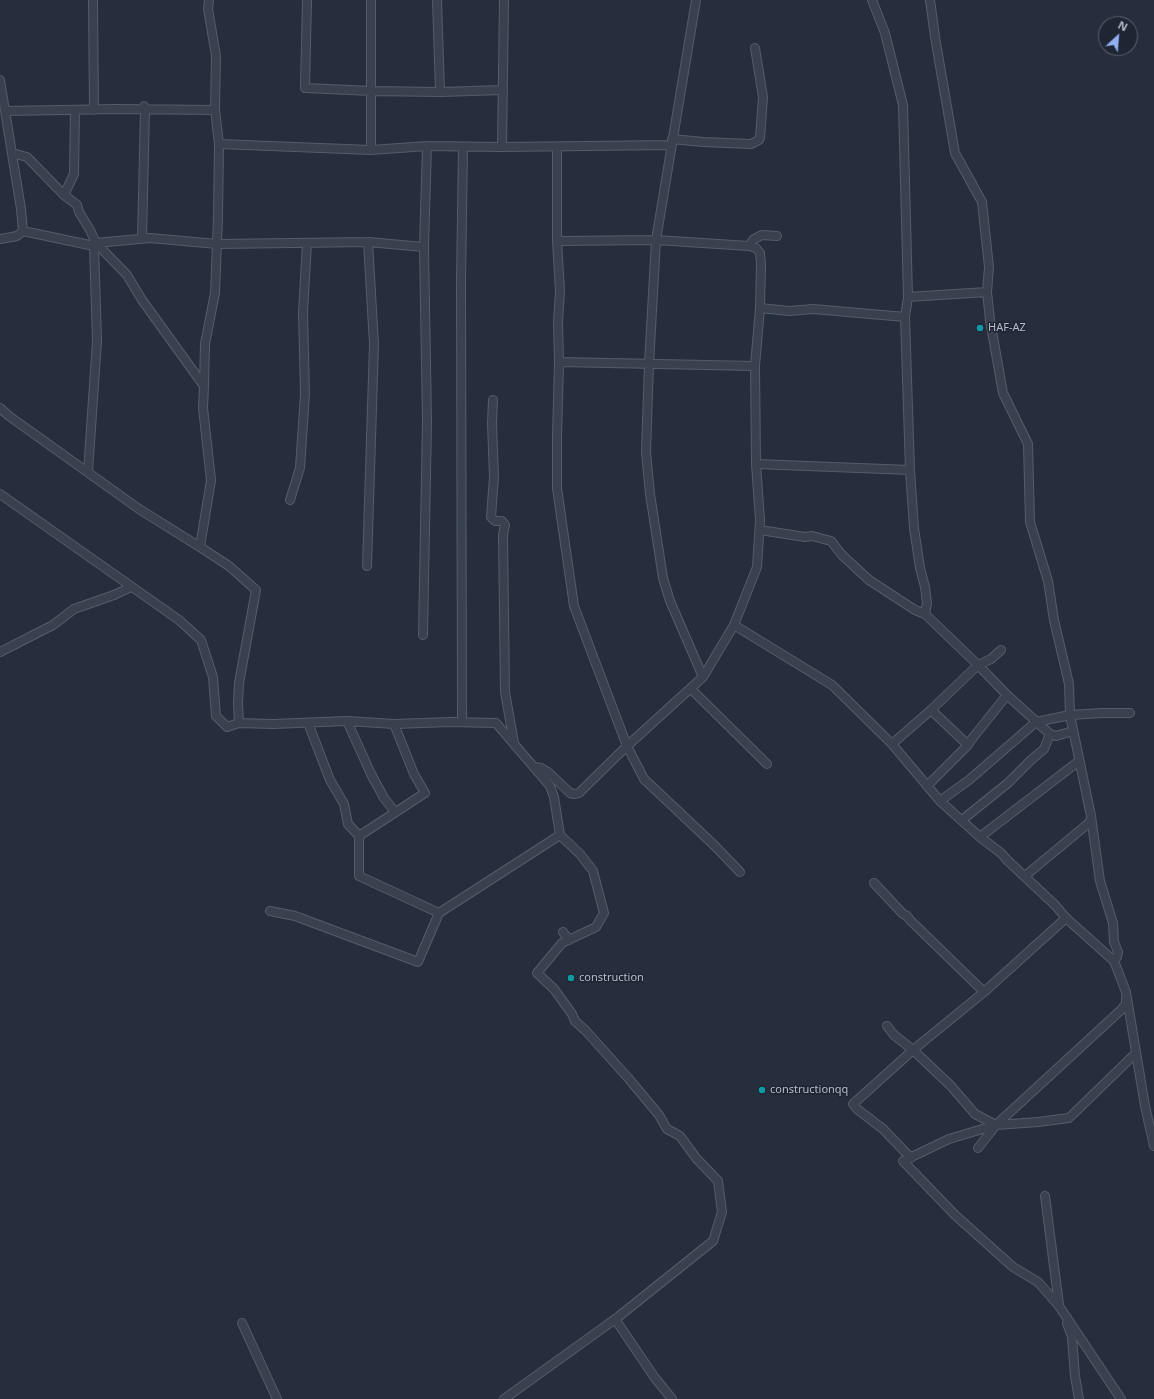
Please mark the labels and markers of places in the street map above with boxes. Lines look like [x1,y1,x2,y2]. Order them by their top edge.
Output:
place label: HAF-AZ [988,321,1026,335]
marker: HAF-AZ [975,323,985,333]
place label: construction [579,971,644,985]
marker: construction [566,973,576,983]
place label: constructionqq [770,1083,848,1097]
marker: constructionqq [757,1085,767,1095]

